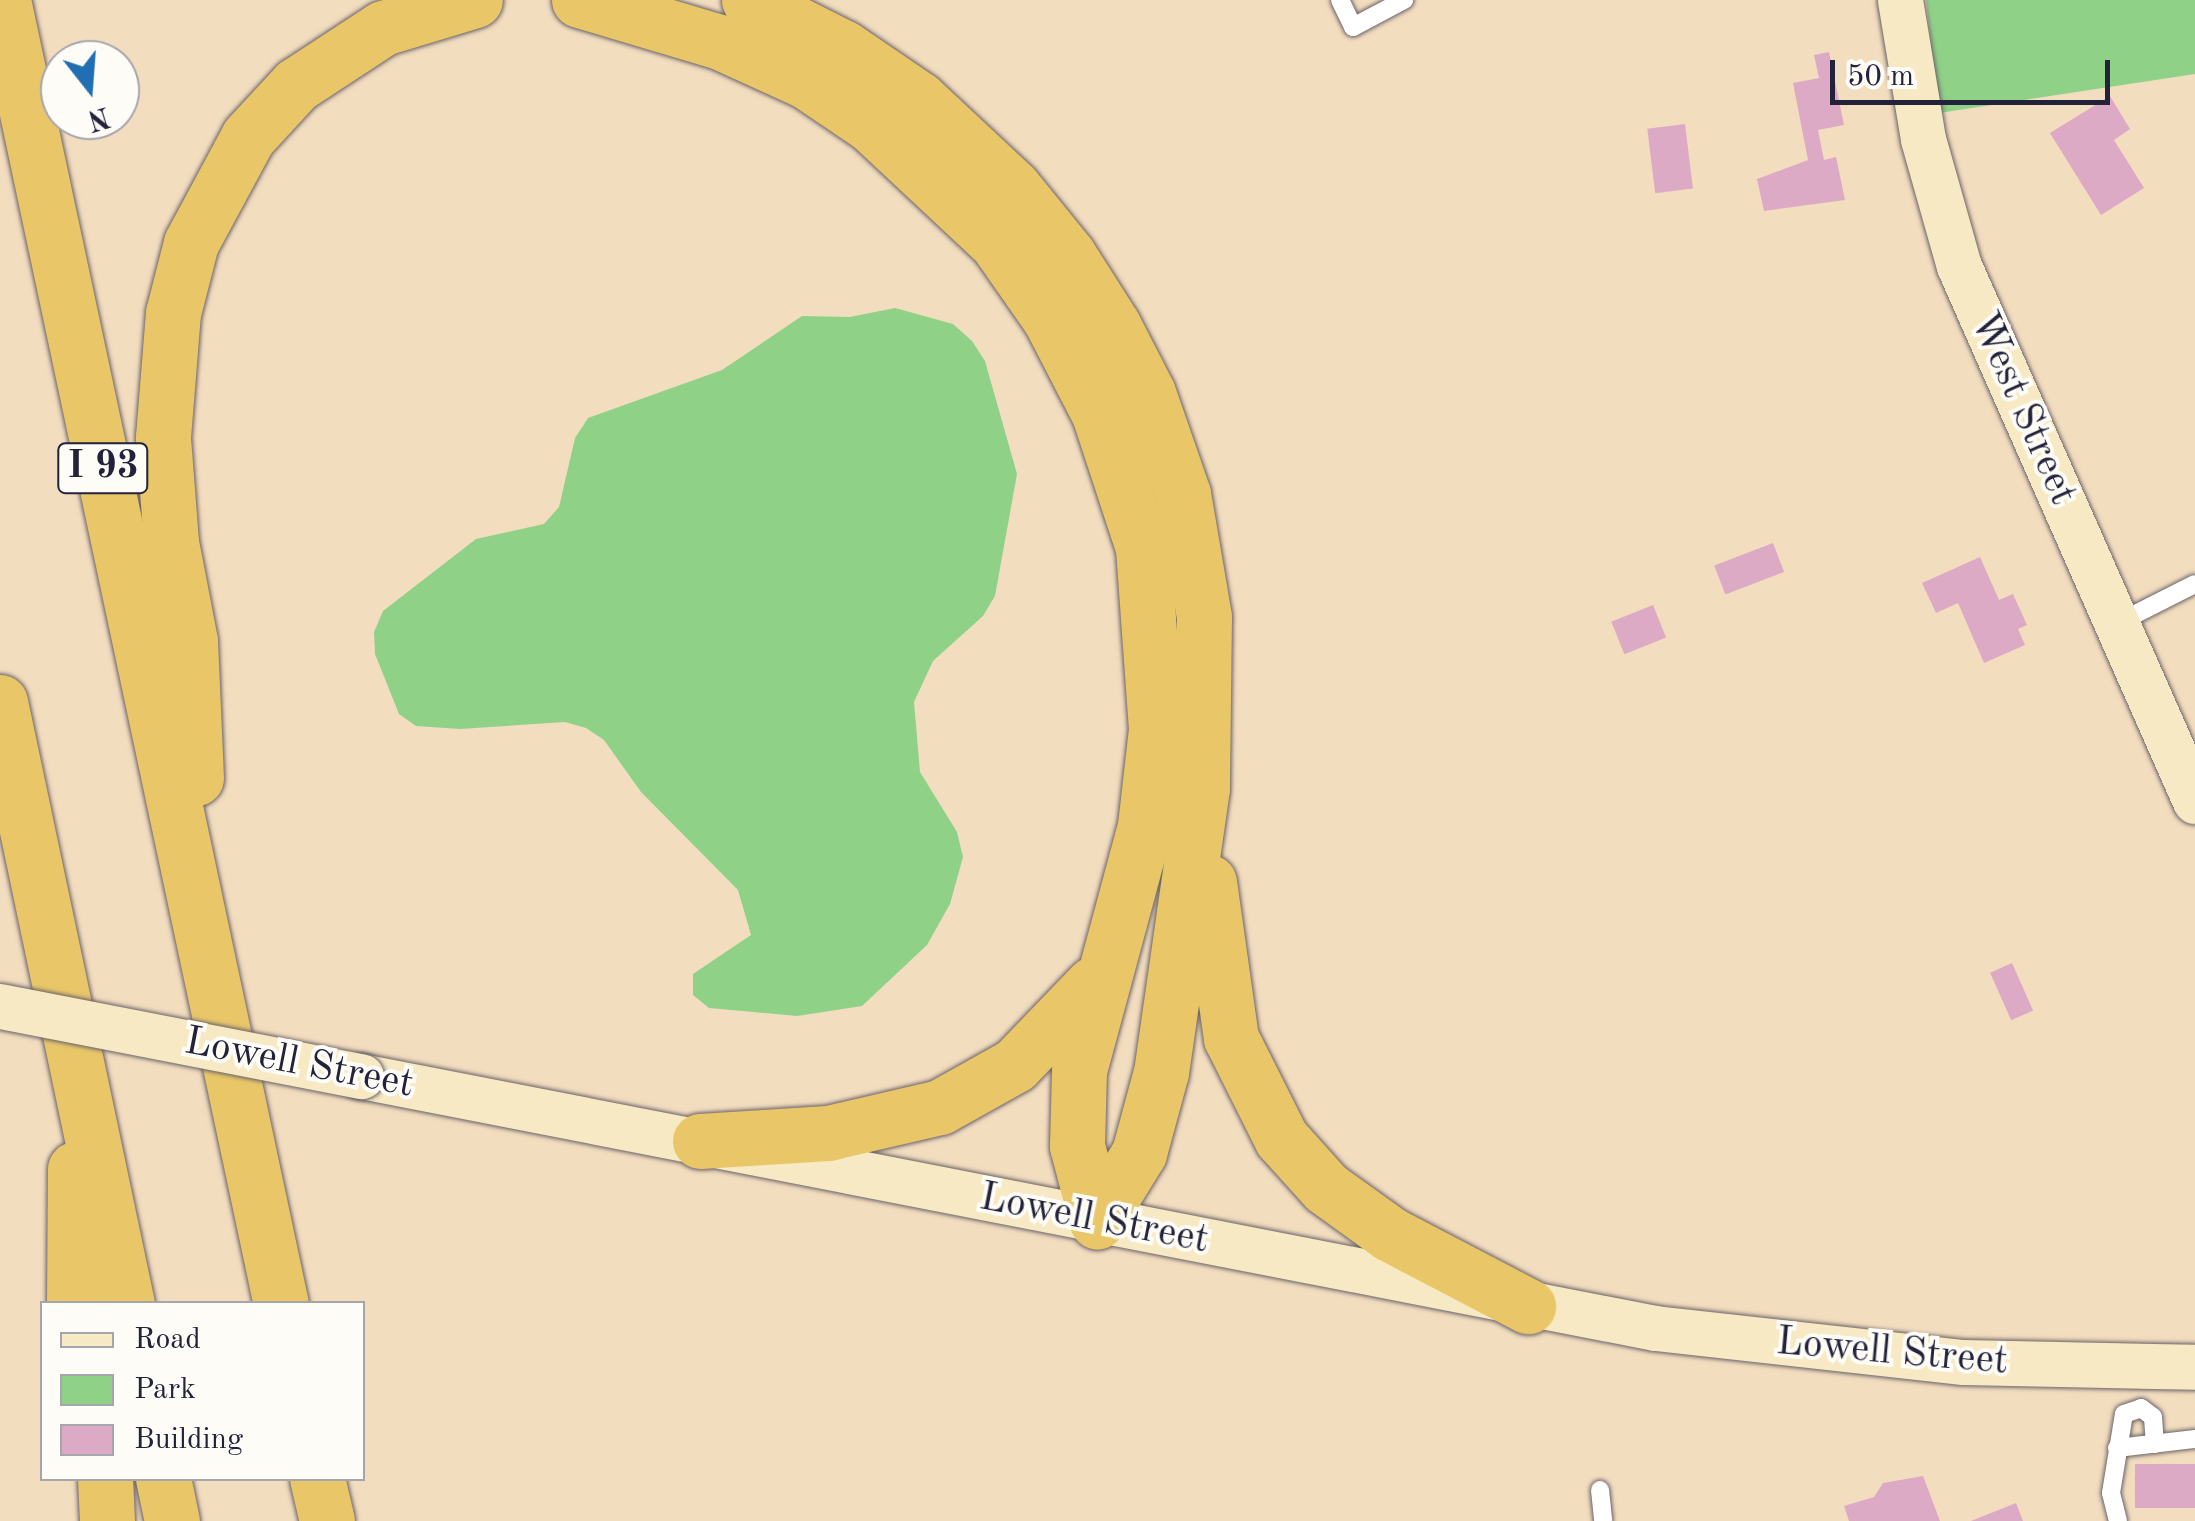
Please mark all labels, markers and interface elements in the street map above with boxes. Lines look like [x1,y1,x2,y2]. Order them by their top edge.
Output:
north arrow [40,40,140,140]
scale bar [1835,40,2115,102]
text: 50 m [1847,62,1914,92]
text: N [84,100,113,133]
street label: West Street [1958,305,2086,513]
road number: I 93 [56,435,150,501]
street label: Lowell Street [180,1018,418,1110]
street label: Lowell Street [975,1174,1213,1266]
legend [40,1301,365,1481]
street label: Lowell Street [1774,1319,2010,1387]
text: Road [134,1325,201,1355]
text: Park [134,1375,196,1405]
text: Building [134,1425,243,1455]

